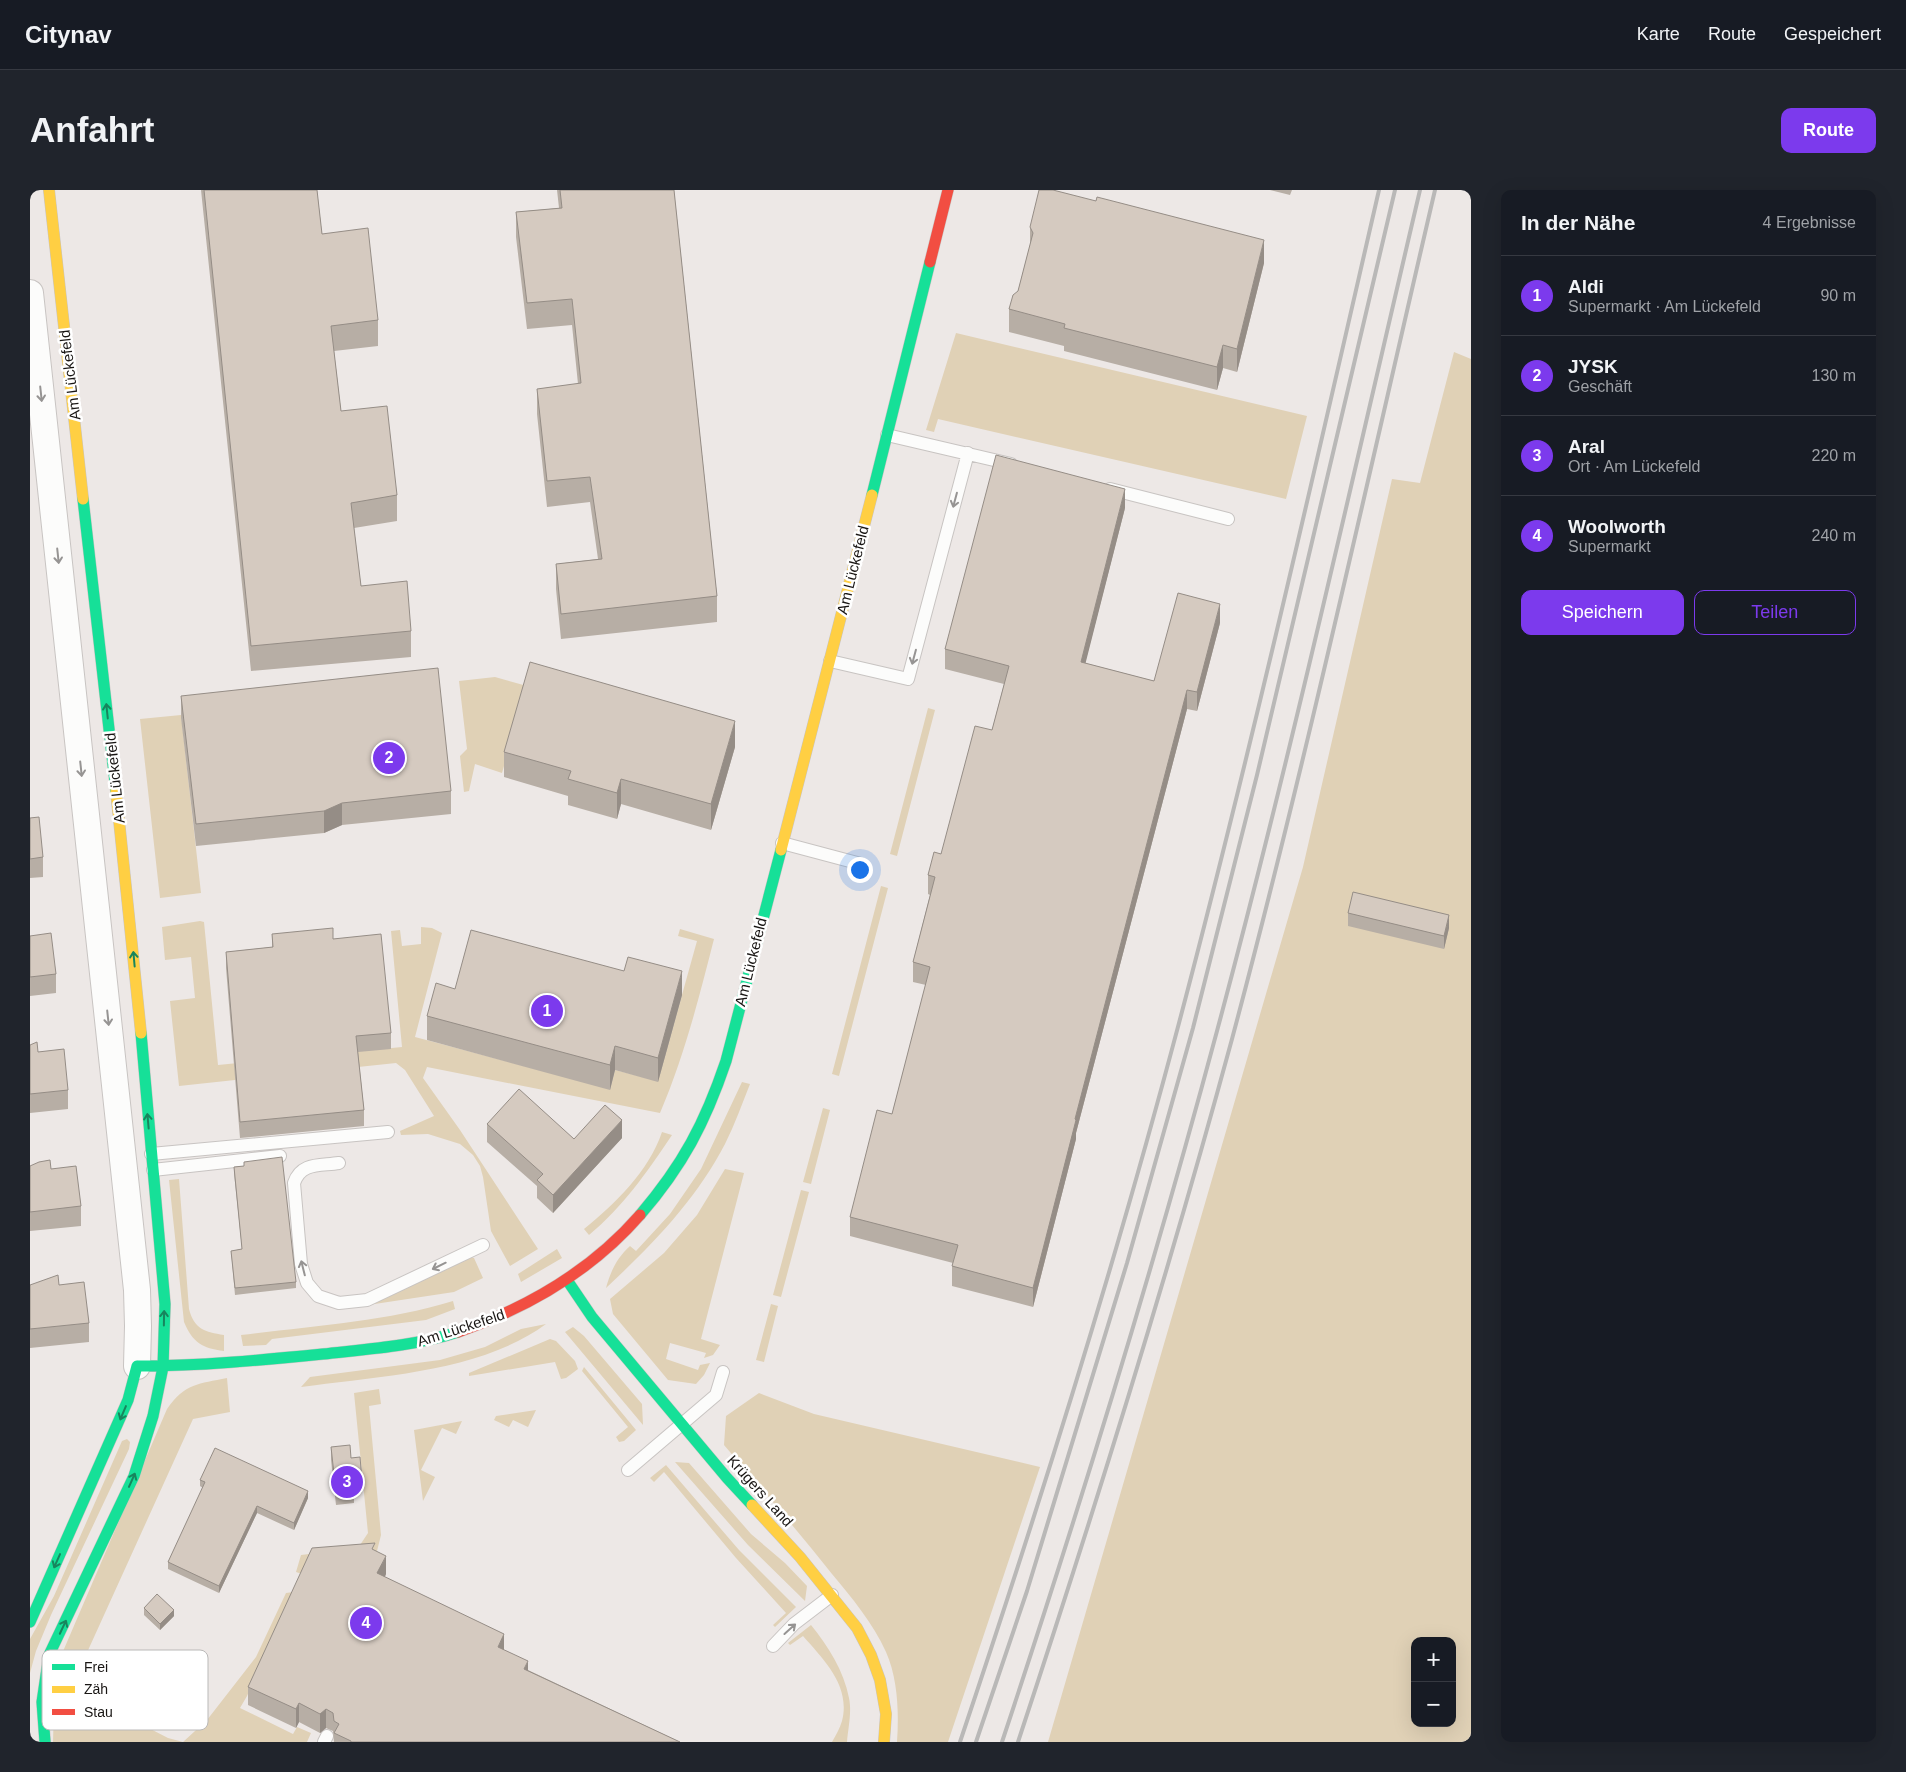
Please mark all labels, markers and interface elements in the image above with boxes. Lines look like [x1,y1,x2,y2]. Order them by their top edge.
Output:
text: Citynav [25,21,112,48]
text: Karte [1637,24,1680,44]
text: Route [1708,24,1756,44]
text: Gespeichert [1784,24,1881,44]
button: Route [1781,108,1876,153]
text: Anfahrt [30,110,154,149]
text: In der Nähe [1521,211,1635,234]
text: 4 Ergebnisse [1763,214,1856,231]
text: Aldi [1568,276,1604,297]
text: 1 [1533,287,1541,304]
text: 90 m [1820,287,1856,304]
text: Supermarkt · Am Lückefeld [1568,298,1761,315]
street label: Am Lückefeld [56,329,83,421]
text: JYSK [1568,356,1618,377]
text: 2 [1533,367,1541,384]
text: 130 m [1812,367,1856,384]
text: Geschäft [1568,378,1632,395]
one-way arrow [36,386,46,402]
text: Aral [1568,436,1605,457]
text: 3 [1533,447,1541,464]
text: 220 m [1812,447,1856,464]
text: Ort · Am Lückefeld [1568,458,1701,475]
one-way arrow [950,491,959,507]
text: Woolworth [1568,516,1666,537]
street label: Am Lückefeld [833,524,872,616]
text: 4 [1533,527,1541,544]
text: 240 m [1812,527,1856,544]
text: Supermarkt [1568,538,1651,555]
one-way arrow [54,547,63,563]
button: Speichern [1521,590,1684,635]
button: Teilen [1694,590,1856,635]
one-way arrow [909,649,918,665]
one-way arrow [102,703,112,719]
street label: Am Lückefeld [101,732,128,824]
pin: 2 [373,739,405,777]
one-way arrow [76,761,86,777]
your location [847,857,873,883]
street label: Am Lückefeld [731,916,770,1008]
one-way arrow [129,951,139,967]
pin: 1 [531,992,563,1030]
one-way arrow [103,1010,113,1026]
one-way arrow [144,1113,153,1129]
one-way arrow [298,1261,307,1277]
one-way arrow [432,1261,447,1271]
street label: Am Lückefeld [415,1305,507,1350]
one-way arrow [160,1310,169,1326]
one-way arrow [117,1405,127,1420]
street label: Krügers Land [724,1452,797,1530]
pin: 3 [331,1463,363,1501]
one-way arrow [127,1473,137,1488]
one-way arrow [52,1553,62,1568]
pin: 4 [350,1604,382,1642]
one-way arrow [58,1620,68,1635]
one-way arrow [783,1623,796,1635]
map controls [1411,1637,1456,1727]
button: + [1411,1637,1456,1682]
legend [42,1650,208,1730]
text: Frei [84,1659,108,1675]
text: Zäh [84,1681,108,1697]
button: − [1411,1682,1456,1727]
text: Stau [84,1704,113,1720]

